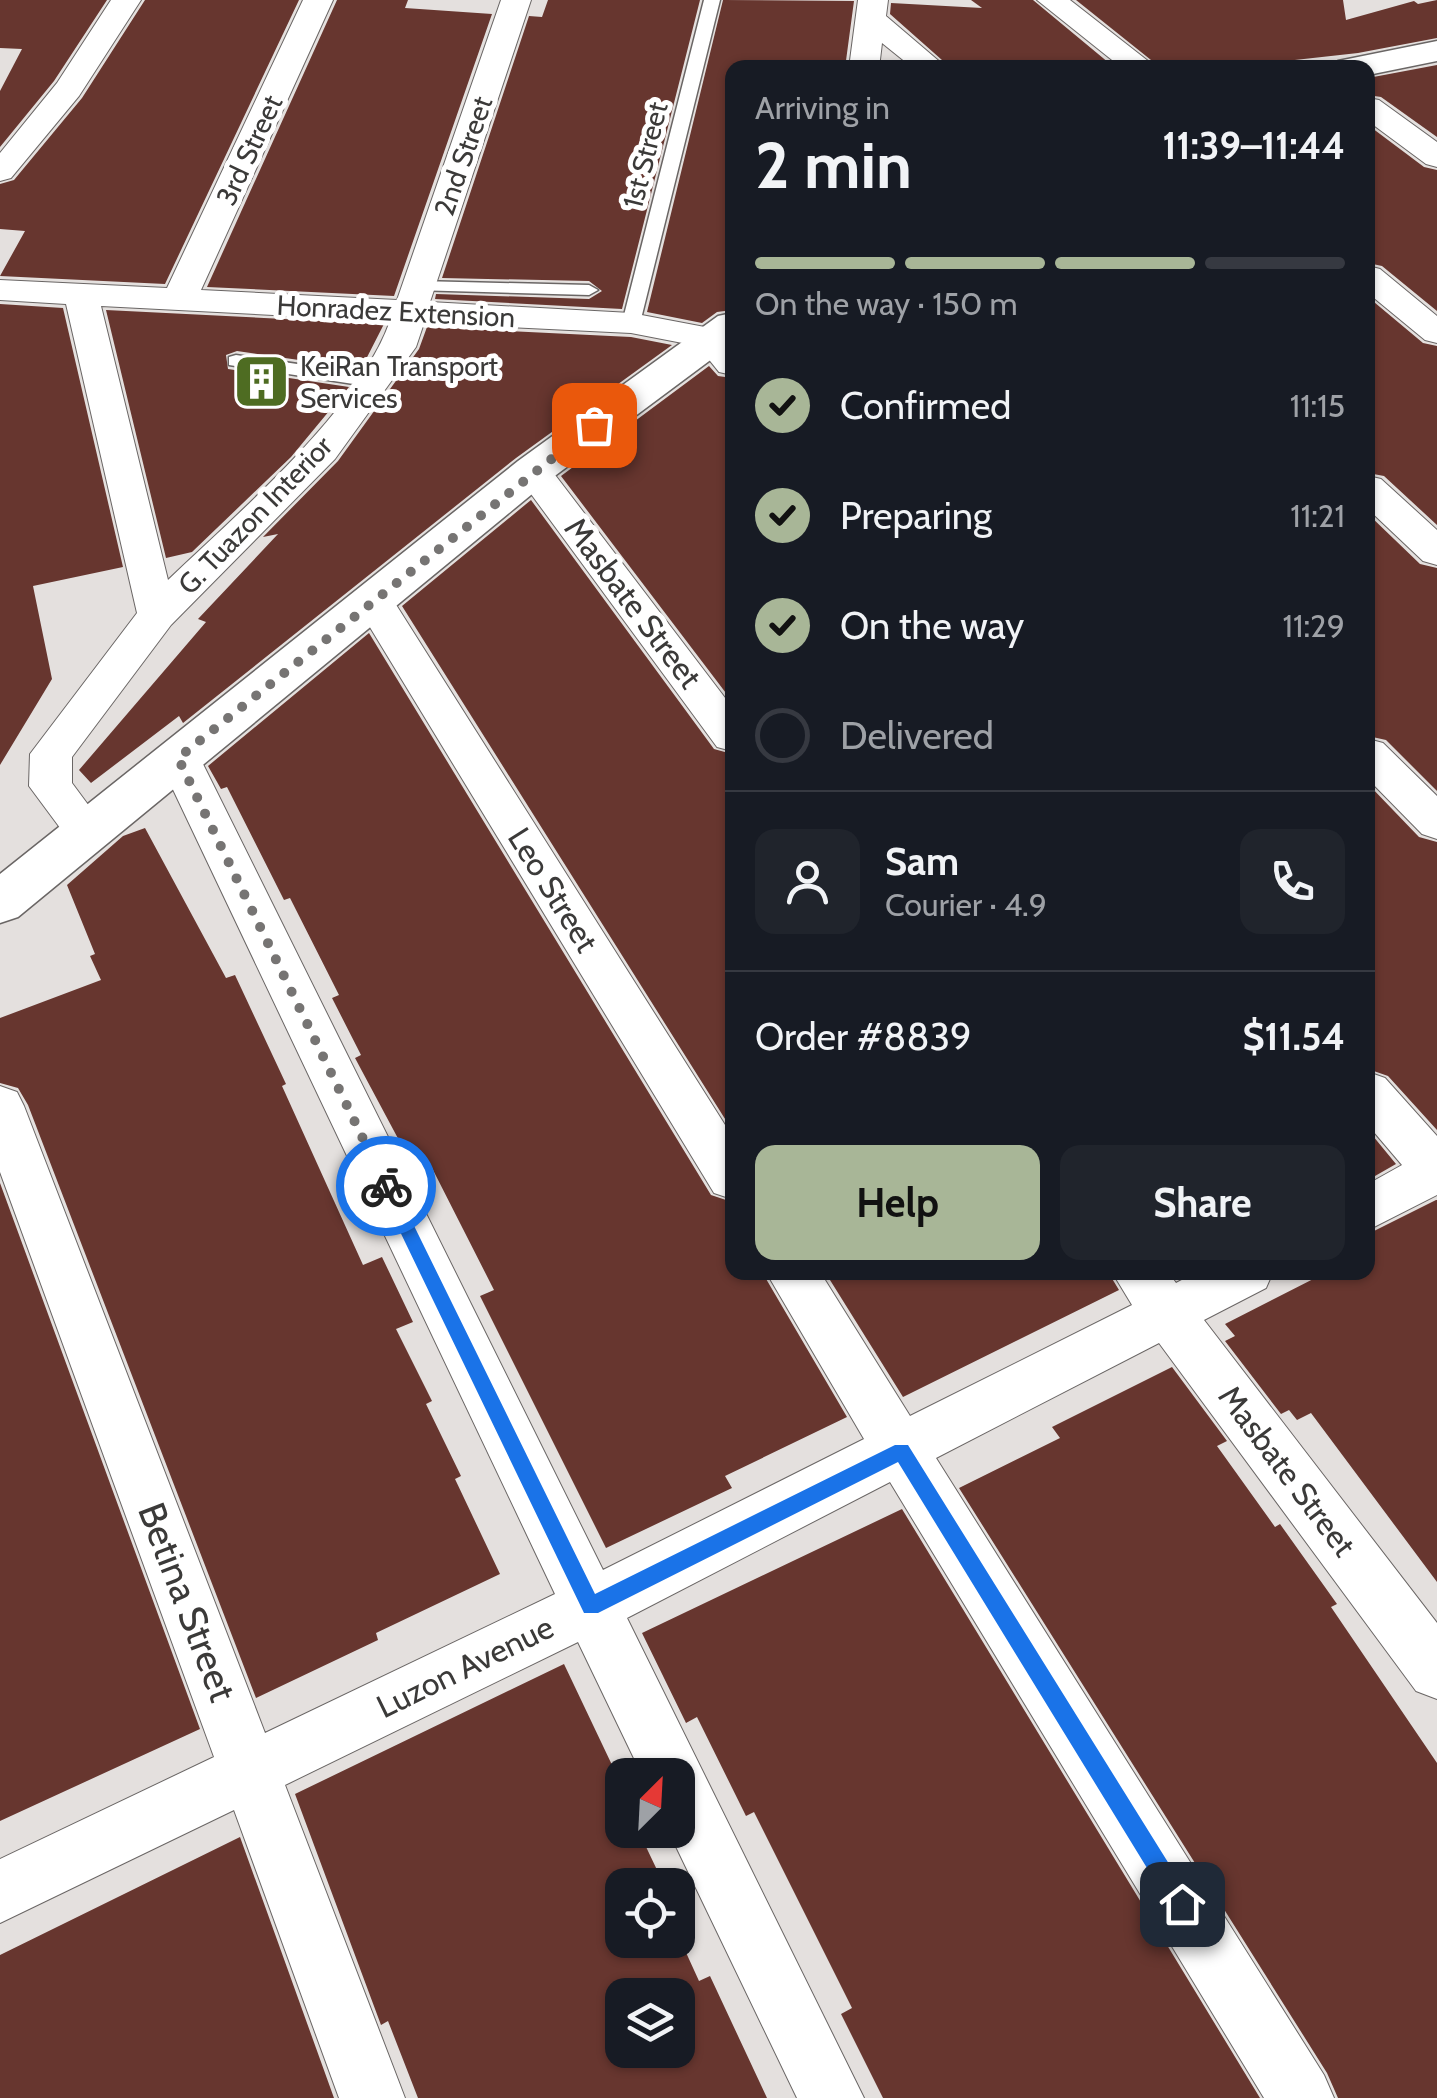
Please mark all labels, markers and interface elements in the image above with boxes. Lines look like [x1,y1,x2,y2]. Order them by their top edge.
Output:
text: Arriving in [755,88,890,127]
street label: 3rd Street [209,90,289,210]
street label: 2nd Street [427,92,499,220]
street label: 1st Street [615,98,675,212]
text: 11:39–11:44 [1162,122,1345,169]
text: 2 min [755,125,912,204]
text: On the way · 150 m [755,284,1018,323]
street label: Honradez Extension [276,288,516,334]
place label: KeiRan Transport Services [300,349,498,415]
building icon: KeiRan Transport Services [231,352,291,412]
icon: check [755,378,810,433]
text: Confirmed [840,382,1011,429]
pin [552,383,637,468]
text: 11:15 [1290,386,1345,425]
icon: bag [567,398,622,453]
street label: G. Tuazon Interior [171,429,339,601]
icon: check [755,488,810,543]
text: Preparing [840,492,992,539]
text: 11:21 [1290,496,1345,535]
street label: Masbate Street [557,510,710,696]
icon: check [755,598,810,653]
text: On the way [840,602,1024,649]
text: 11:29 [1283,606,1345,645]
text: Delivered [840,712,994,759]
street label: Leo Street [500,820,607,959]
button: person [755,829,860,934]
button: phone [1240,829,1345,934]
text: Sam [885,838,959,885]
text: Courier · 4.9 [885,885,1047,924]
text: Order #8839 [755,1013,972,1060]
text: $11.54 [1242,1013,1345,1060]
courier [336,1136,436,1236]
button: Help [755,1145,1040,1260]
button: Share [1060,1145,1345,1260]
icon: bike [359,1159,414,1214]
street label: Masbate Street [1211,1378,1364,1564]
street label: Betina Street [128,1496,247,1708]
street label: Luzon Avenue [370,1607,559,1726]
north arrow [605,1758,695,1848]
map controls [605,1758,695,2068]
pin [1140,1862,1225,1947]
button: locate [605,1868,695,1958]
icon: home [1155,1877,1210,1932]
button: layers [605,1978,695,2068]

